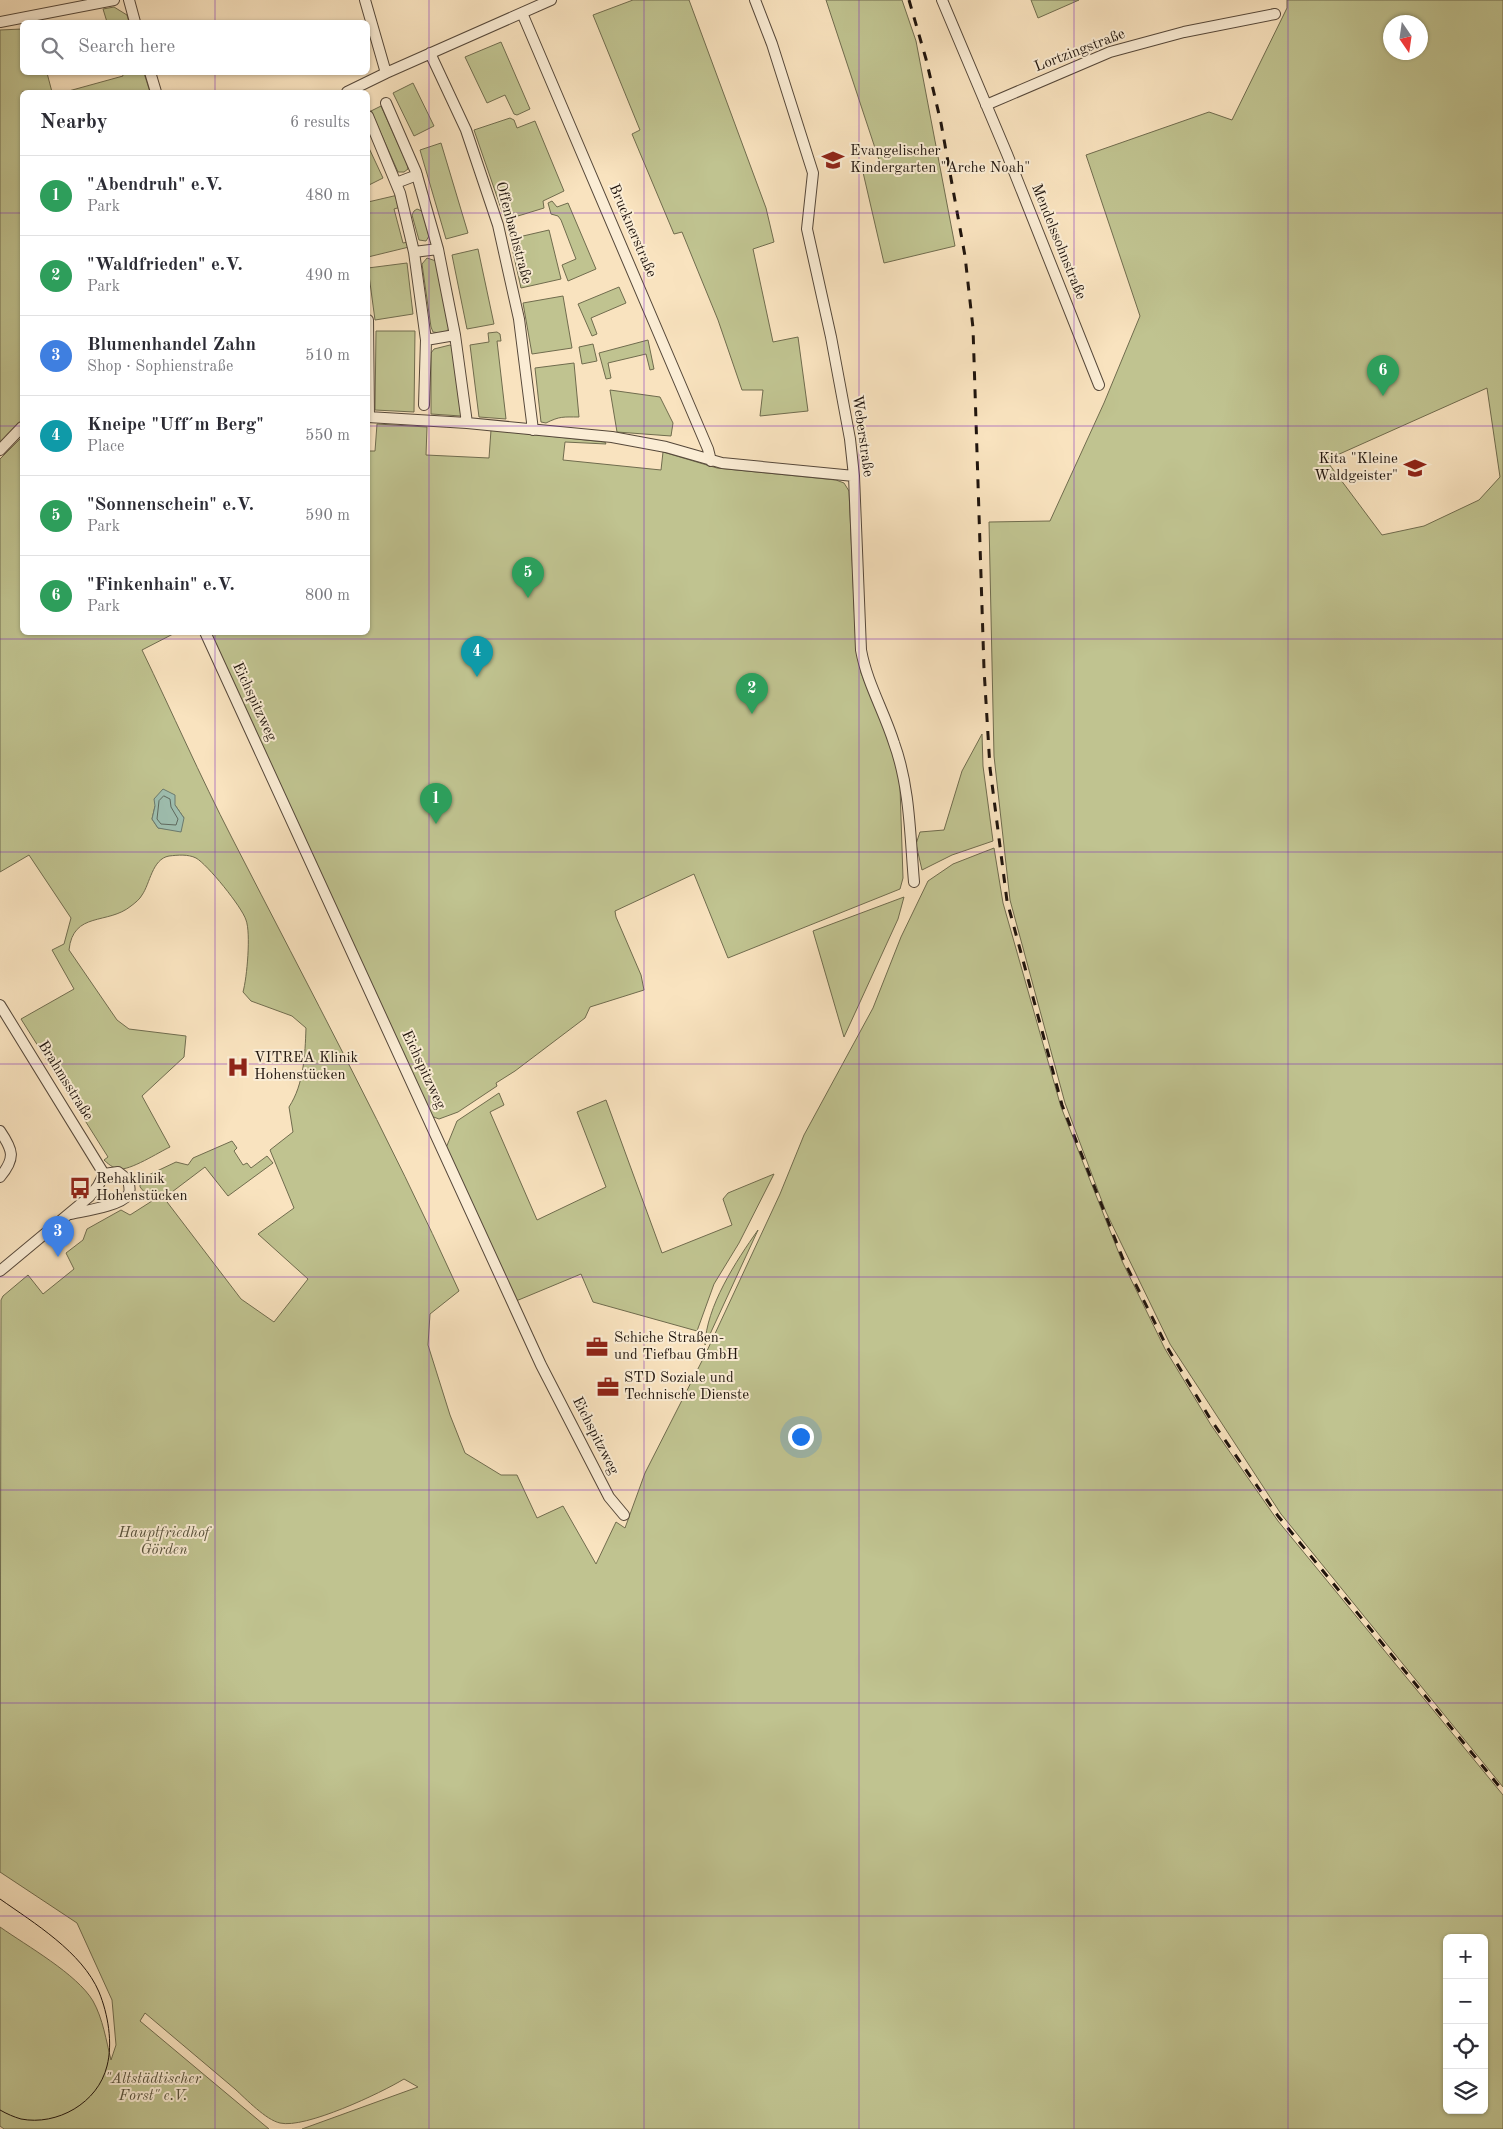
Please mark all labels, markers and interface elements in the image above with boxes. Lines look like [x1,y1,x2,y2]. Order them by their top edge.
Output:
north arrow [1383,15,1428,60]
search box [20,20,370,75]
street label: Lortzingstraße [1033,27,1128,75]
icon: search [38,34,66,62]
text: Search here [78,38,175,57]
text: Nearby [40,112,108,133]
text: 6 results [290,115,350,131]
place label: Evangelischer Kindergarten "Arche Noah" [850,144,1030,176]
school or university icon: Evangelischer Kindergarten "Arche Noah" [820,147,846,173]
text: "Abendruh" e.V. [87,176,223,195]
street label: Offenbachstraße [492,180,534,286]
street label: Brucknerstraße [606,182,658,280]
street label: Mendelssohnstraße [1028,182,1088,302]
text: 1 [51,188,61,204]
text: 480 m [305,188,350,204]
text: Park [87,199,120,215]
text: "Waldfrieden" e.V. [87,256,243,275]
text: 2 [51,268,61,284]
text: 490 m [305,268,350,284]
text: Park [87,279,120,295]
text: Blumenhandel Zahn [87,336,256,355]
text: 3 [51,348,61,364]
text: 510 m [305,348,350,364]
pin: 6 [1367,355,1399,396]
text: Shop · Sophienstraße [87,359,233,375]
street label: Weberstraße [849,394,875,478]
text: Kneipe "Uff´m Berg" [87,416,264,435]
text: 4 [51,428,61,444]
text: 550 m [305,428,350,444]
text: Place [87,439,124,455]
place label: Kita "Kleine Waldgeister" [1314,452,1398,484]
school or university icon: Kita "Kleine Waldgeister" [1402,455,1428,481]
text: "Sonnenschein" e.V. [87,496,254,515]
text: 5 [51,508,61,524]
text: 590 m [305,508,350,524]
text: Park [87,519,120,535]
pin: 5 [512,557,544,598]
text: "Finkenhain" e.V. [87,576,235,595]
text: 6 [51,588,61,604]
text: 800 m [305,588,350,604]
text: Park [87,599,120,615]
pin: 4 [461,636,493,677]
street label: Eichspitzweg [229,660,279,744]
pin: 2 [736,673,768,714]
pin: 1 [420,783,452,824]
street label: Eichspitzweg [398,1028,448,1112]
street label: Brahmsstraße [35,1039,95,1123]
place label: VITREA Klinik Hohenstücken [254,1051,359,1083]
hospital icon: VITREA Klinik Hohenstücken [225,1054,251,1080]
place label: Rehaklinik Hohenstücken [96,1172,188,1204]
bus stop icon: Rehaklinik Hohenstücken [67,1175,93,1201]
pin: 3 [42,1216,74,1257]
place label: Schiche Straßen- und Tiefbau GmbH [614,1331,738,1363]
office icon: Schiche Straßen- und Tiefbau GmbH [584,1334,610,1360]
place label: STD Soziale und Technische Dienste [624,1371,749,1403]
office icon: STD Soziale und Technische Dienste [595,1374,621,1400]
street label: Eichspitzweg [569,1395,621,1477]
your location [788,1424,814,1450]
park label: Hauptfriedhof Görden [117,1526,212,1558]
map controls [1443,1934,1488,2114]
button: + [1443,1934,1488,1979]
button: − [1443,1979,1488,2024]
button: locate [1443,2024,1488,2069]
button: layers [1443,2069,1488,2114]
park label: "Altstädtischer Forst" e.V. [105,2072,201,2104]

